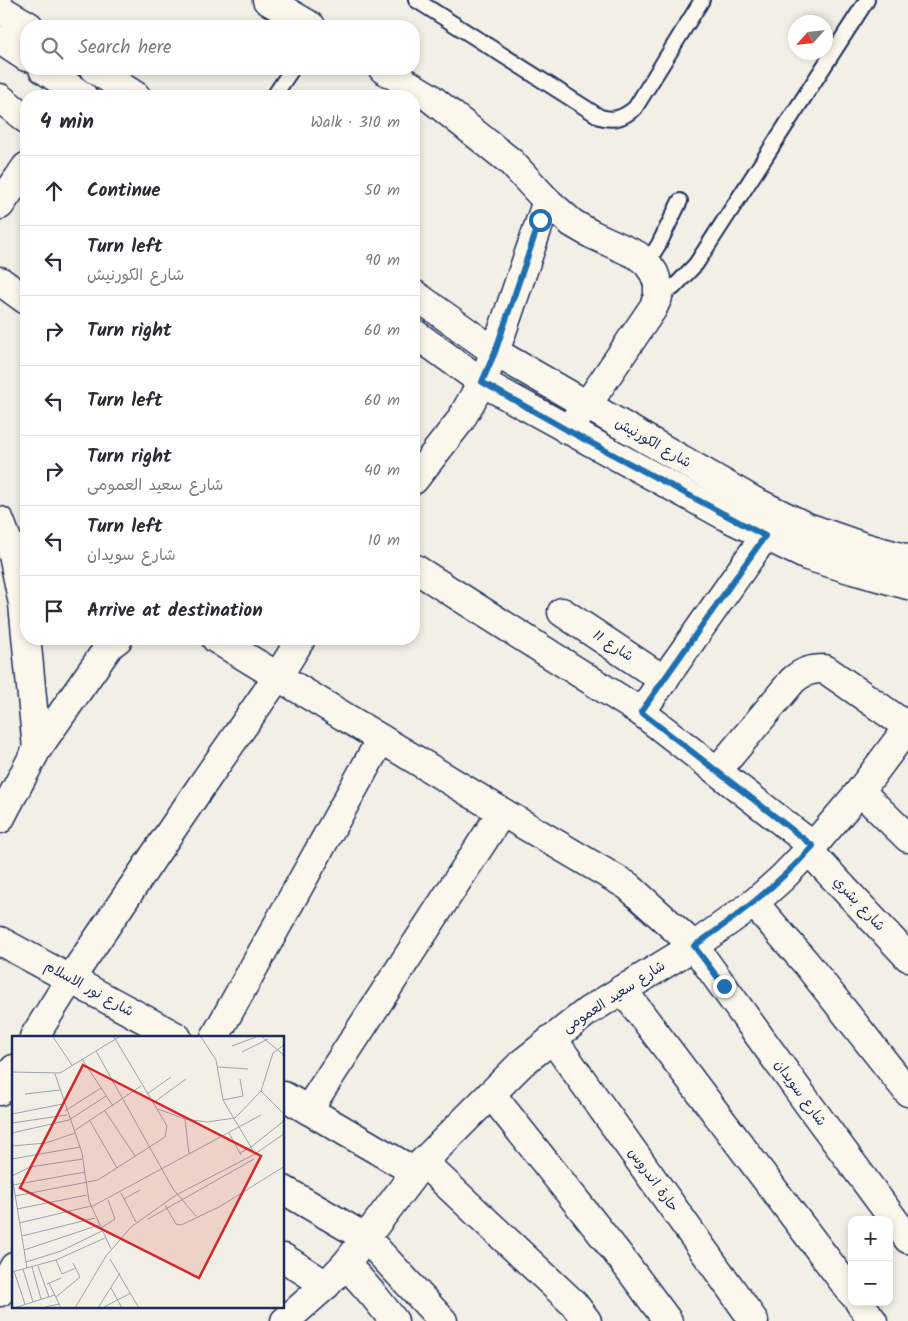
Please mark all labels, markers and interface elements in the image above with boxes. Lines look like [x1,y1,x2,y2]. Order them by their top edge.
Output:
north arrow [788,15,833,60]
search box [20,20,420,75]
text: Search here [78,33,172,63]
icon: search [38,34,66,62]
text: 4 min [40,106,94,139]
text: Walk · 310 m [311,110,400,135]
text: Continue [87,176,160,206]
icon: ahead [40,177,68,205]
text: 50 m [364,178,400,203]
route start [529,209,552,232]
text: Turn left [87,232,162,262]
icon: left [40,247,68,275]
text: 90 m [365,248,400,273]
text: شارع الكورنيش [87,263,184,288]
text: Turn right [87,316,172,346]
icon: right [40,317,68,345]
text: 60 m [364,318,400,343]
text: Turn left [87,386,162,416]
icon: left [40,387,68,415]
text: 60 m [364,388,400,413]
street label: شارع الكورنيش [611,412,695,474]
text: Turn right [87,442,172,472]
icon: right [40,457,68,485]
text: 40 m [364,458,400,483]
text: شارع سعيد العمومى [87,473,223,498]
text: Turn left [87,512,162,542]
icon: left [40,527,68,555]
text: 10 m [368,528,400,553]
text: شارع سويدان [87,543,176,568]
text: Arrive at destination [87,596,263,626]
icon: arrive [40,597,68,625]
street label: شارع 11 [588,625,638,667]
street label: شارع بشري [828,872,890,936]
street label: شارع نور الاسلام [40,955,138,1023]
street label: شارع سعيد العمومى [558,955,670,1039]
route end [713,975,736,998]
inset map [12,1036,285,1308]
street label: شارع سويدان [768,1055,832,1131]
street label: حارة اندروس [622,1143,684,1217]
map controls [848,1216,893,1306]
button: + [848,1216,893,1261]
button: − [848,1261,893,1306]

